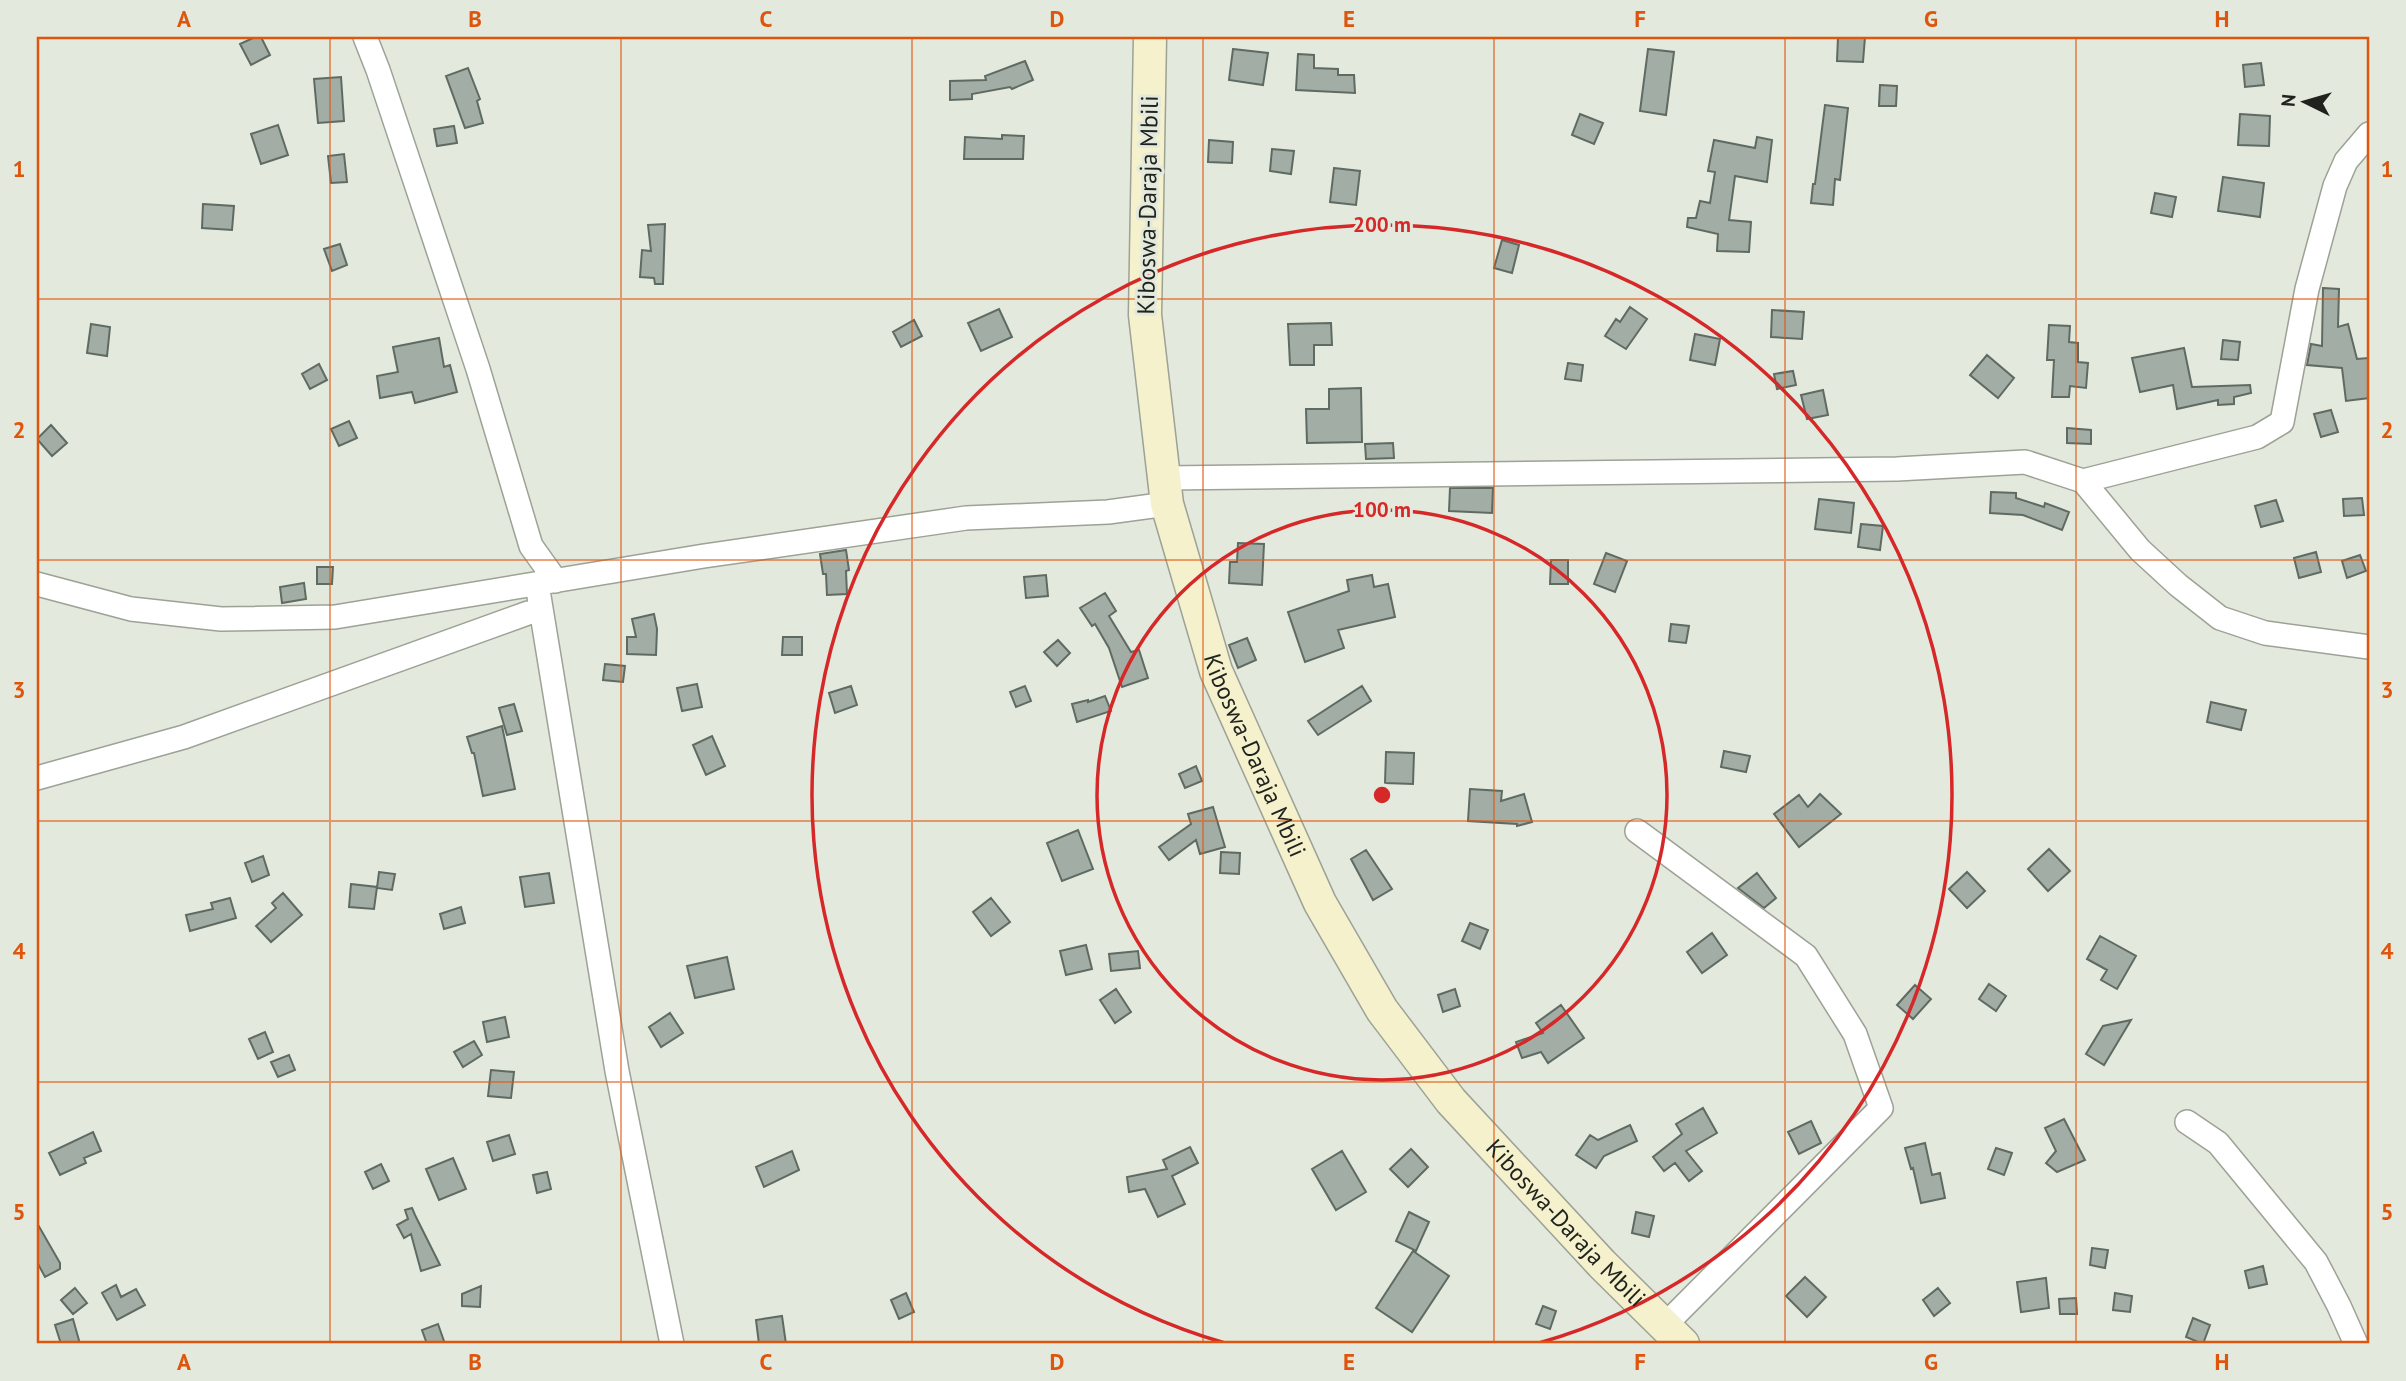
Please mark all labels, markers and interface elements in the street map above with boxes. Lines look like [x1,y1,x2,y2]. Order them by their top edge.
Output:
text: A [177,4,191,33]
text: B [468,4,482,33]
text: C [760,4,773,33]
text: D [1050,4,1064,33]
text: E [1343,4,1355,33]
text: F [1634,4,1646,33]
text: G [1924,4,1938,33]
text: H [2215,4,2229,33]
north arrow [2270,66,2340,136]
text: N [2276,93,2301,108]
street label: Kiboswa-Daraja Mbili [1130,95,1165,315]
text: 1 [12,154,26,183]
text: 1 [2380,154,2394,183]
text: 200 m [1353,211,1411,238]
text: 2 [12,415,26,444]
text: 2 [2380,415,2394,444]
text: 100 m [1353,496,1411,523]
street label: Kiboswa-Daraja Mbili [1197,650,1313,862]
text: 3 [12,675,26,704]
text: 3 [2380,675,2394,704]
centre of rings [1370,783,1394,807]
text: 4 [12,936,26,965]
text: 4 [2380,936,2394,965]
street label: Kiboswa-Daraja Mbili [1479,1133,1652,1313]
text: 5 [12,1197,26,1226]
text: 5 [2380,1197,2394,1226]
text: A [177,1347,191,1376]
text: B [468,1347,482,1376]
text: C [760,1347,773,1376]
text: D [1050,1347,1064,1376]
text: E [1343,1347,1355,1376]
text: F [1634,1347,1646,1376]
text: G [1924,1347,1938,1376]
text: H [2215,1347,2229,1376]

